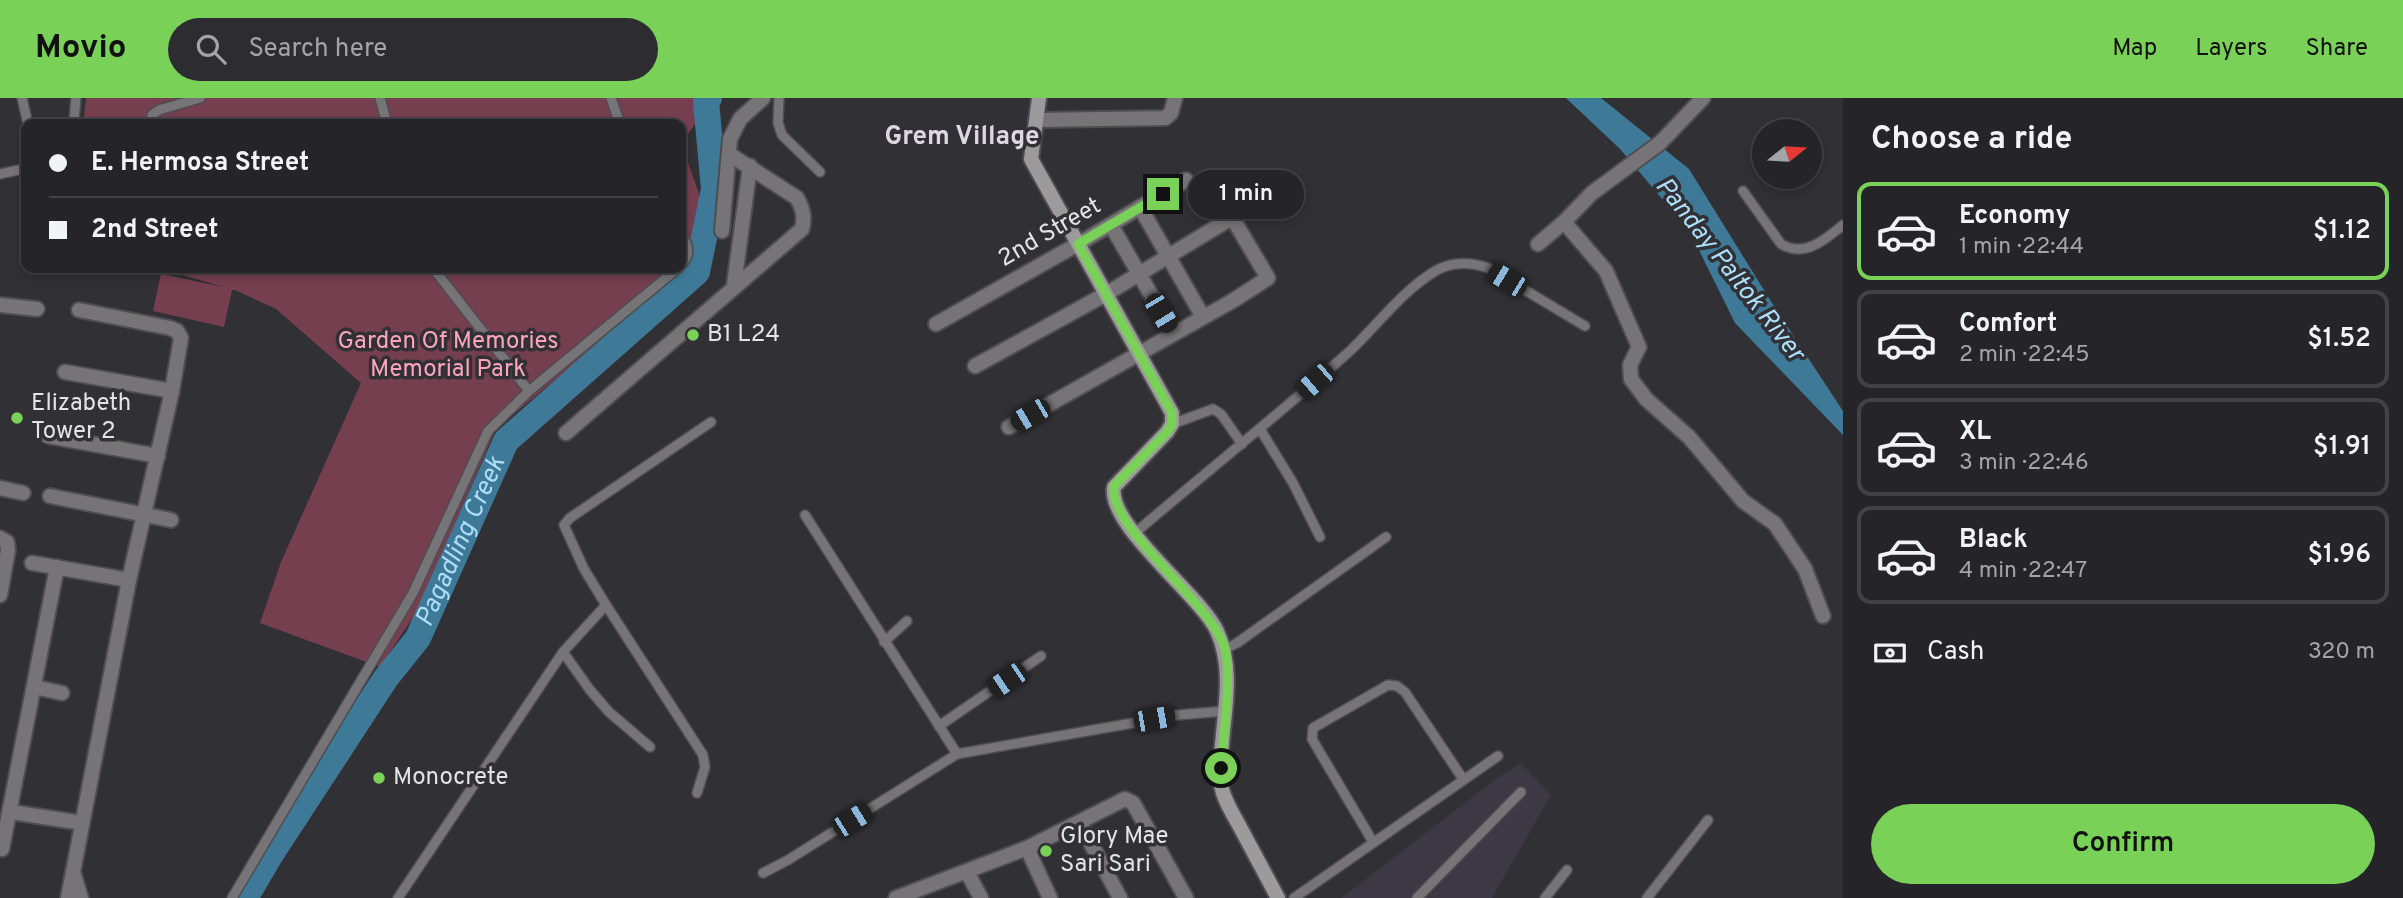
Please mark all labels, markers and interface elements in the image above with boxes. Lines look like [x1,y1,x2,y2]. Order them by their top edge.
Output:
search box [168,18,658,81]
text: Movio [35,28,126,70]
icon: search [192,30,230,68]
text: Search here [248,33,387,66]
text: Map [2112,34,2157,64]
text: Layers [2195,34,2267,64]
text: Share [2305,34,2368,64]
north arrow [1752,119,1822,189]
map controls [1752,119,1822,189]
text: Choose a ride [1871,120,2072,160]
district label: Grem Village [885,121,1039,154]
text: E. Hermosa Street [91,147,309,180]
callout: 1 min [1188,170,1303,218]
water label: Panday Paltok River [1647,171,1812,370]
route end [1147,178,1179,210]
text: 1 min [1219,180,1273,209]
street label: 2nd Street [993,192,1107,274]
icon: car [1875,200,1938,263]
text: Economy [1959,200,2070,233]
text: 2nd Street [91,214,218,247]
text: $1.12 [2313,215,2371,248]
text: 1 min · 22:44 [1959,233,2084,262]
car [1484,260,1531,300]
car [1142,290,1181,336]
icon: car [1875,308,1938,371]
text: Comfort [1959,308,2057,341]
place label: B1 L24 [707,320,780,350]
text: $1.52 [2307,323,2371,356]
park label: Garden Of Memories Memorial Park [338,327,558,385]
marker: B1 L24 [685,327,701,343]
text: 2 min · 22:45 [1959,341,2089,370]
car [1293,359,1338,403]
place label: Elizabeth Tower 2 [31,389,131,447]
car [1007,395,1054,435]
marker: Elizabeth Tower 2 [9,410,25,426]
icon: car [1875,416,1938,479]
text: XL [1959,416,1991,449]
text: $1.91 [2313,431,2371,464]
text: 3 min · 22:46 [1959,449,2089,478]
water label: Pagadling Creek [409,451,514,632]
icon: car [1875,524,1938,587]
text: Black [1959,524,2028,557]
text: $1.96 [2307,539,2371,572]
text: 4 min · 22:47 [1959,557,2087,586]
icon: cash [1871,634,1909,672]
text: Cash [1927,636,1984,669]
text: 320 m [2308,638,2375,667]
car [984,660,1031,700]
car [1132,705,1177,733]
route start [1205,752,1237,784]
place label: Monocrete [393,763,508,793]
marker: Monocrete [371,770,387,786]
car [829,800,876,840]
button: Confirm [1871,804,2375,884]
place label: Glory Mae Sari Sari [1060,822,1168,880]
marker: Glory Mae Sari Sari [1038,843,1054,859]

